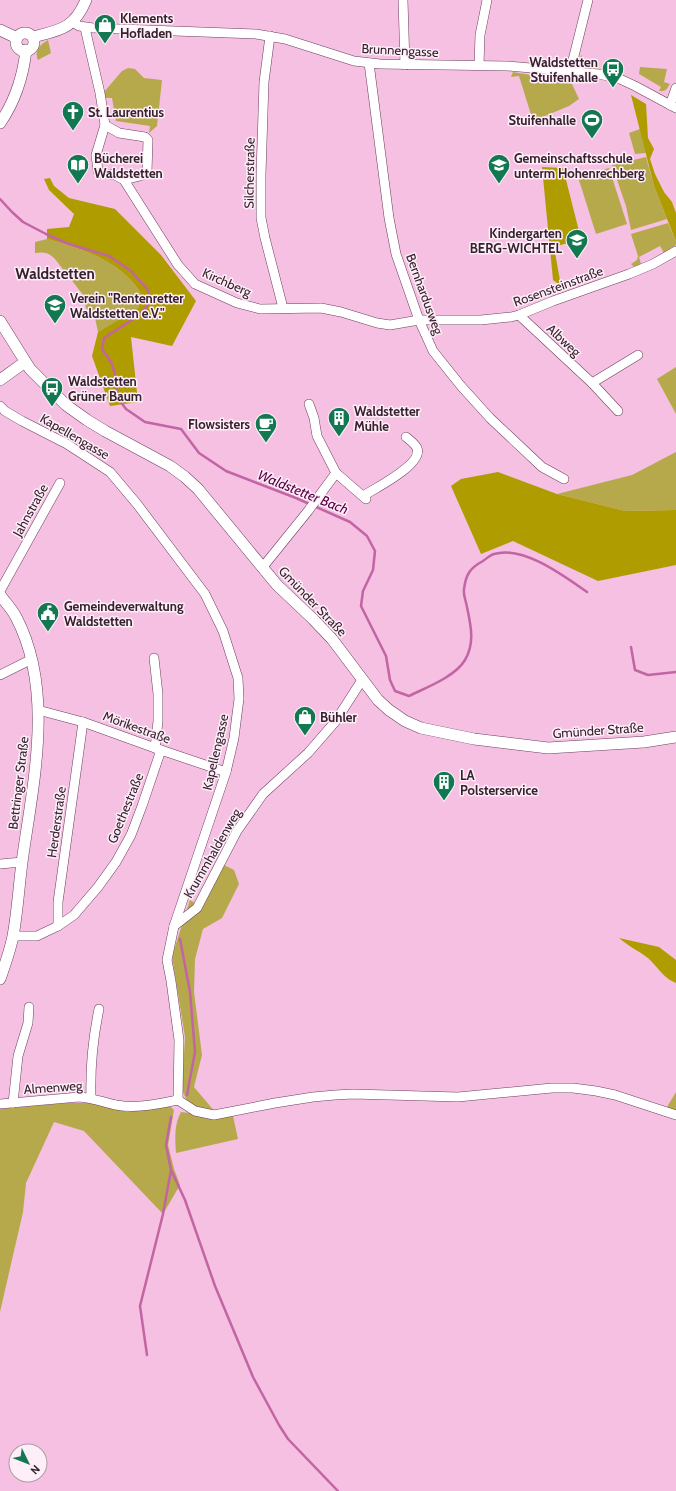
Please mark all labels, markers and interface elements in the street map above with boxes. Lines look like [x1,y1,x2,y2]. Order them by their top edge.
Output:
place label: Klements Hofladen [120,10,174,41]
shop icon: Klements Hofladen [92,12,118,45]
street label: Brunnengasse [361,40,439,60]
place label: Waldstetten Stuifenhalle [529,54,598,85]
bus stop icon: Waldstetten Stuifenhalle [600,56,626,89]
church icon: St. Laurentius [60,99,86,132]
place label: St. Laurentius [88,104,164,120]
sports icon: Stuifenhalle [579,107,605,140]
place label: Stuifenhalle [509,112,576,128]
street label: Silcherstraße [240,137,258,209]
place label: Bücherei Waldstetten [94,150,163,181]
place label: Gemeinschaftsschule unterm Hohenrechberg [514,150,645,181]
library icon: Bücherei Waldstetten [65,152,91,185]
school or university icon: Gemeinschaftsschule unterm Hohenrechberg [486,152,512,185]
place label: Kindergarten BERG-WICHTEL [470,225,562,256]
school or university icon: Kindergarten BERG-WICHTEL [564,227,590,260]
street label: Bernhardusweg [403,251,447,337]
street label: Rosensteinstraße [511,262,605,310]
street label: Kirchberg [200,264,254,300]
district label: Waldstetten [15,265,95,283]
place label: Verein "Rentenretter Waldstetten e.V." [70,290,184,321]
school or university icon: Verein "Rentenretter Waldstetten e.V." [42,292,68,325]
street label: Albweg [544,320,585,360]
place label: Waldstetten Grüner Baum [68,373,142,404]
bus stop icon: Waldstetten Grüner Baum [39,375,65,408]
place label: Waldstetter Mühle [354,403,421,434]
building icon: Waldstetter Mühle [326,405,352,438]
street label: Kapellengasse [37,410,113,463]
cafe icon: Flowsisters [253,411,279,444]
place label: Flowsisters [188,416,250,432]
water label: Waldstetter Bach [255,466,351,518]
street label: Jahnstraße [8,481,51,540]
street label: Gmünder Straße [276,563,351,640]
place label: Gemeindeverwaltung Waldstetten [64,598,184,629]
public building icon: Gemeindeverwaltung Waldstetten [35,600,61,633]
shop icon: Bühler [292,704,318,737]
street label: Mörikestraße [101,707,173,747]
place label: Bühler [320,709,357,725]
street label: Kapellengasse [198,712,232,792]
street label: Gmünder Straße [552,719,644,741]
street label: Bettringer Straße [4,735,32,830]
place label: LA Polsterservice [460,767,538,798]
building icon: LA Polsterservice [431,769,457,802]
street label: Goethestraße [104,770,147,846]
street label: Herderstraße [43,785,69,859]
street label: Krummhaldenweg [180,805,244,901]
street label: Almenweg [23,1077,83,1097]
north arrow [8,1443,48,1483]
text: N [28,1462,43,1477]

